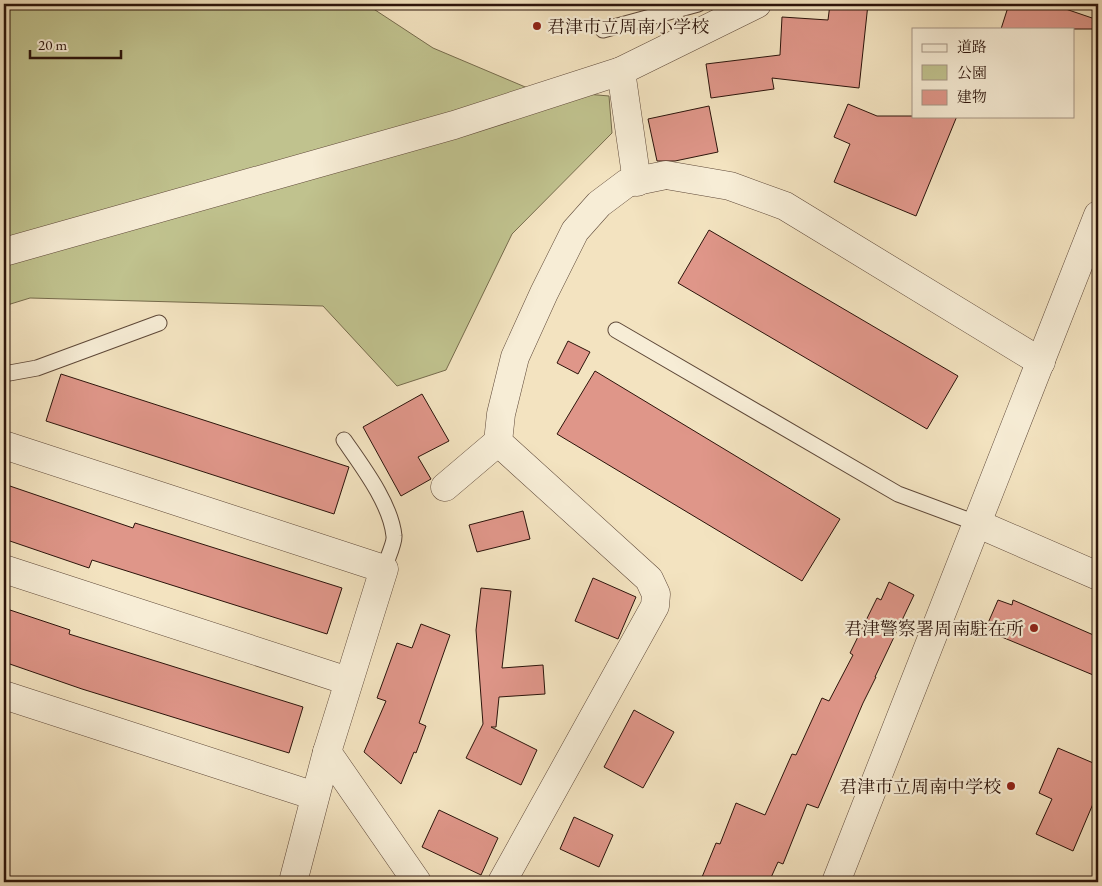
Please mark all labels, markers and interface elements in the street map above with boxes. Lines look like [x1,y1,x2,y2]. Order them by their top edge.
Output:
place label: 君津市立周南小学校 [547,15,709,38]
marker: 君津市立周南小学校 [531,20,543,32]
scale bar [30,28,121,60]
legend [912,28,1074,118]
text: 20 m [38,35,67,54]
text: 道路 [957,37,987,56]
text: 公園 [957,63,987,82]
text: 建物 [957,87,987,106]
place label: 君津警察署周南駐在所 [844,617,1024,640]
marker: 君津警察署周南駐在所 [1028,622,1040,634]
place label: 君津市立周南中学校 [839,775,1001,798]
marker: 君津市立周南中学校 [1005,780,1017,792]

